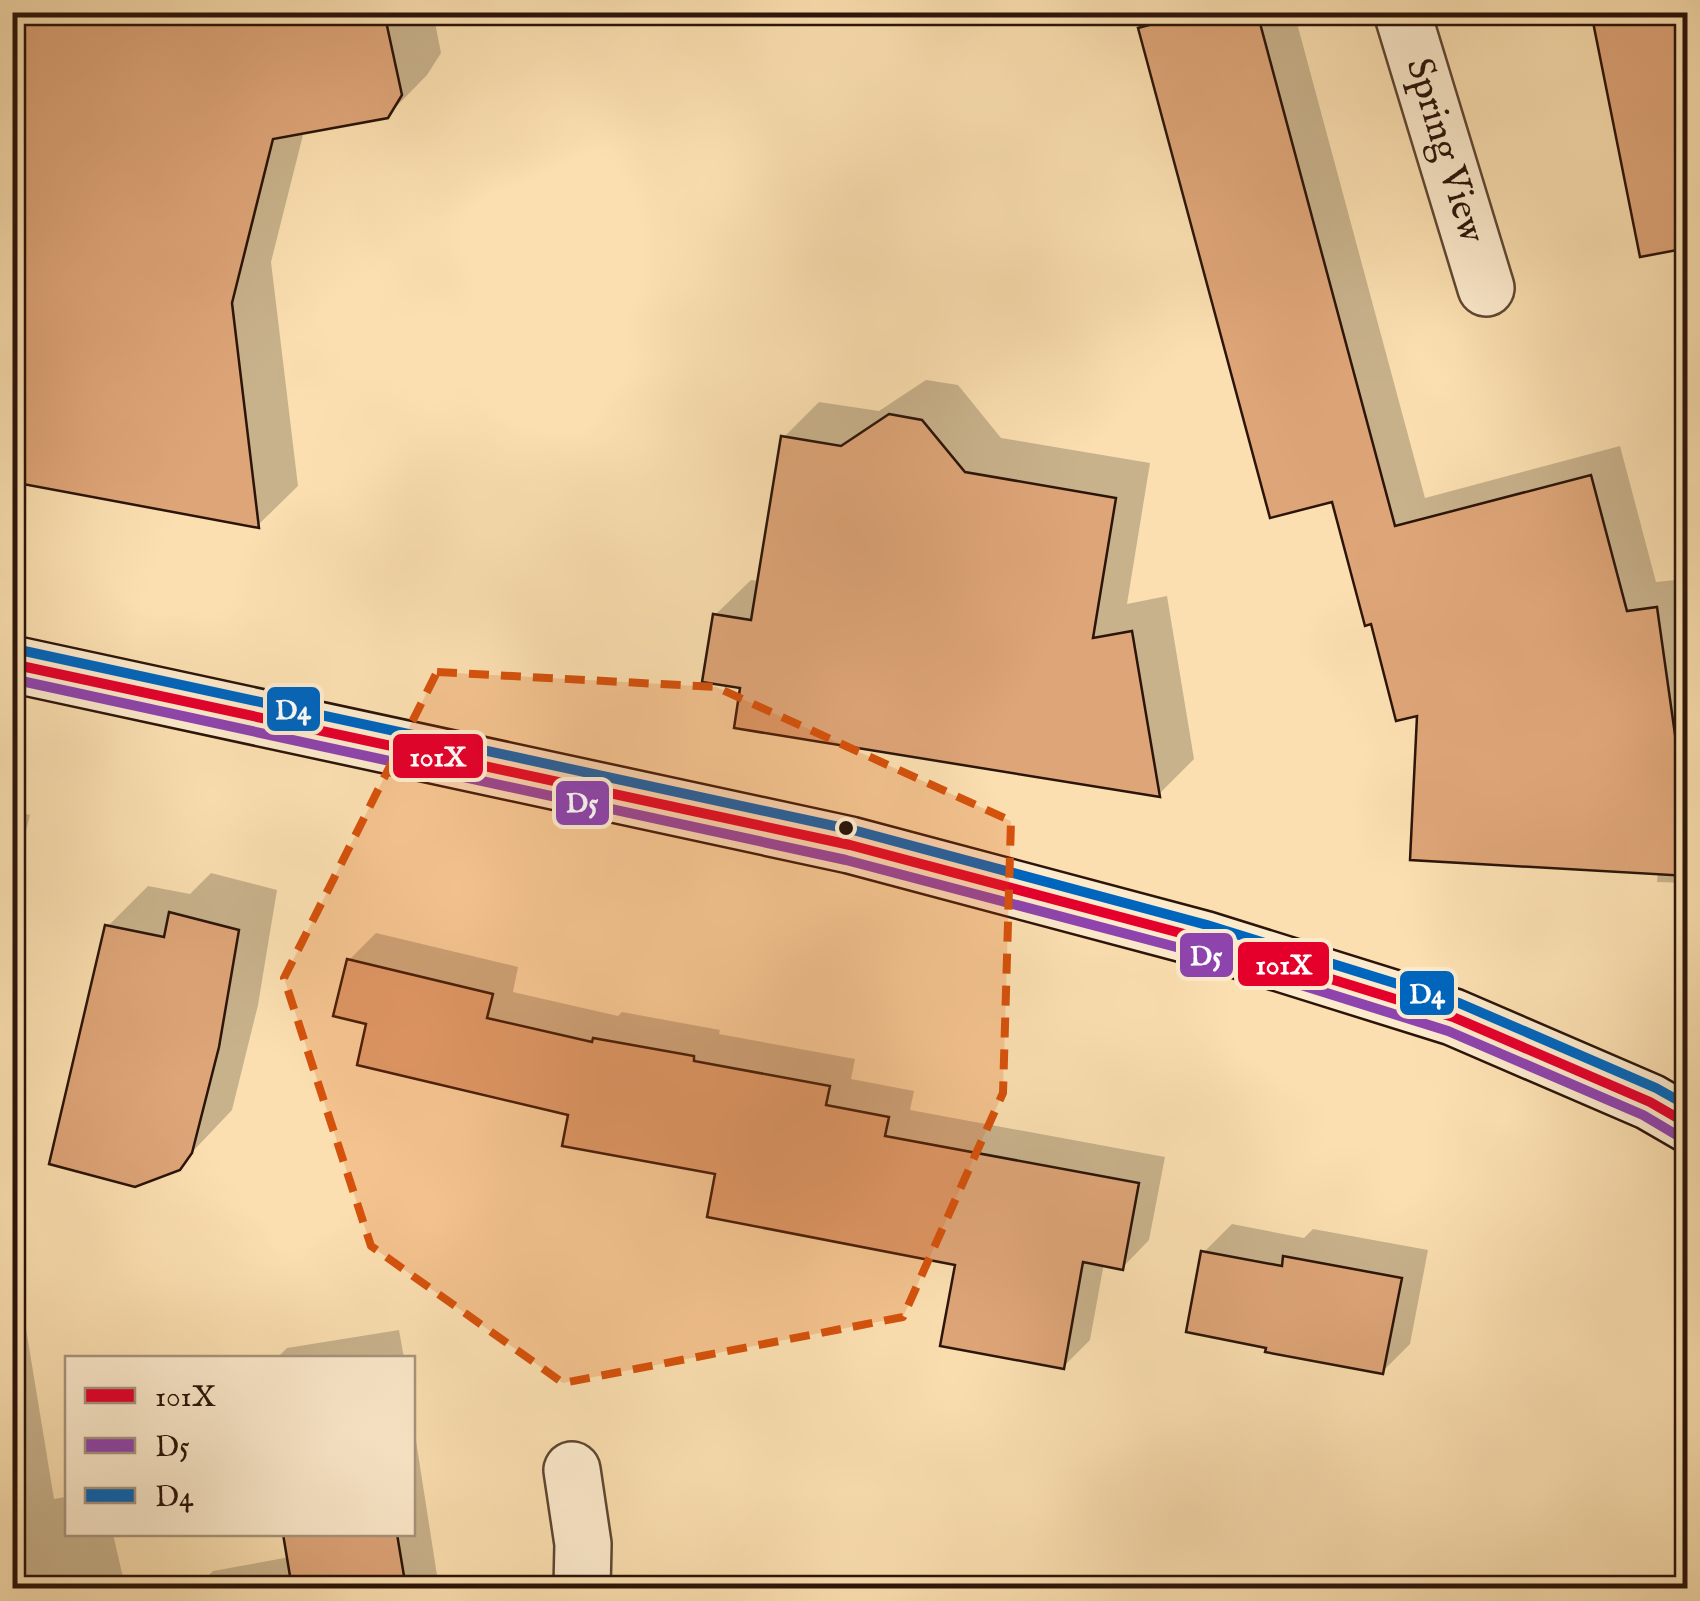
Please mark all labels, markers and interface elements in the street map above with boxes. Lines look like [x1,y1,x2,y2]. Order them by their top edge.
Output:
street label: Spring View [1394,53,1495,250]
line badge: D4 [265,685,322,733]
text: D4 [275,694,311,729]
line badge: 101X [391,732,485,780]
text: 101X [410,741,467,776]
line badge: D5 [554,779,611,827]
text: D5 [566,787,598,822]
unlabelled marker [836,818,856,838]
line badge: D5 [1178,931,1235,979]
text: D5 [1190,940,1222,975]
line badge: 101X [1236,940,1331,988]
text: 101X [1256,949,1313,984]
line badge: D4 [1398,969,1456,1017]
text: D4 [1409,978,1445,1013]
legend [65,1356,415,1536]
text: 101X [155,1379,216,1417]
text: D5 [155,1429,190,1467]
text: D4 [155,1479,194,1517]

